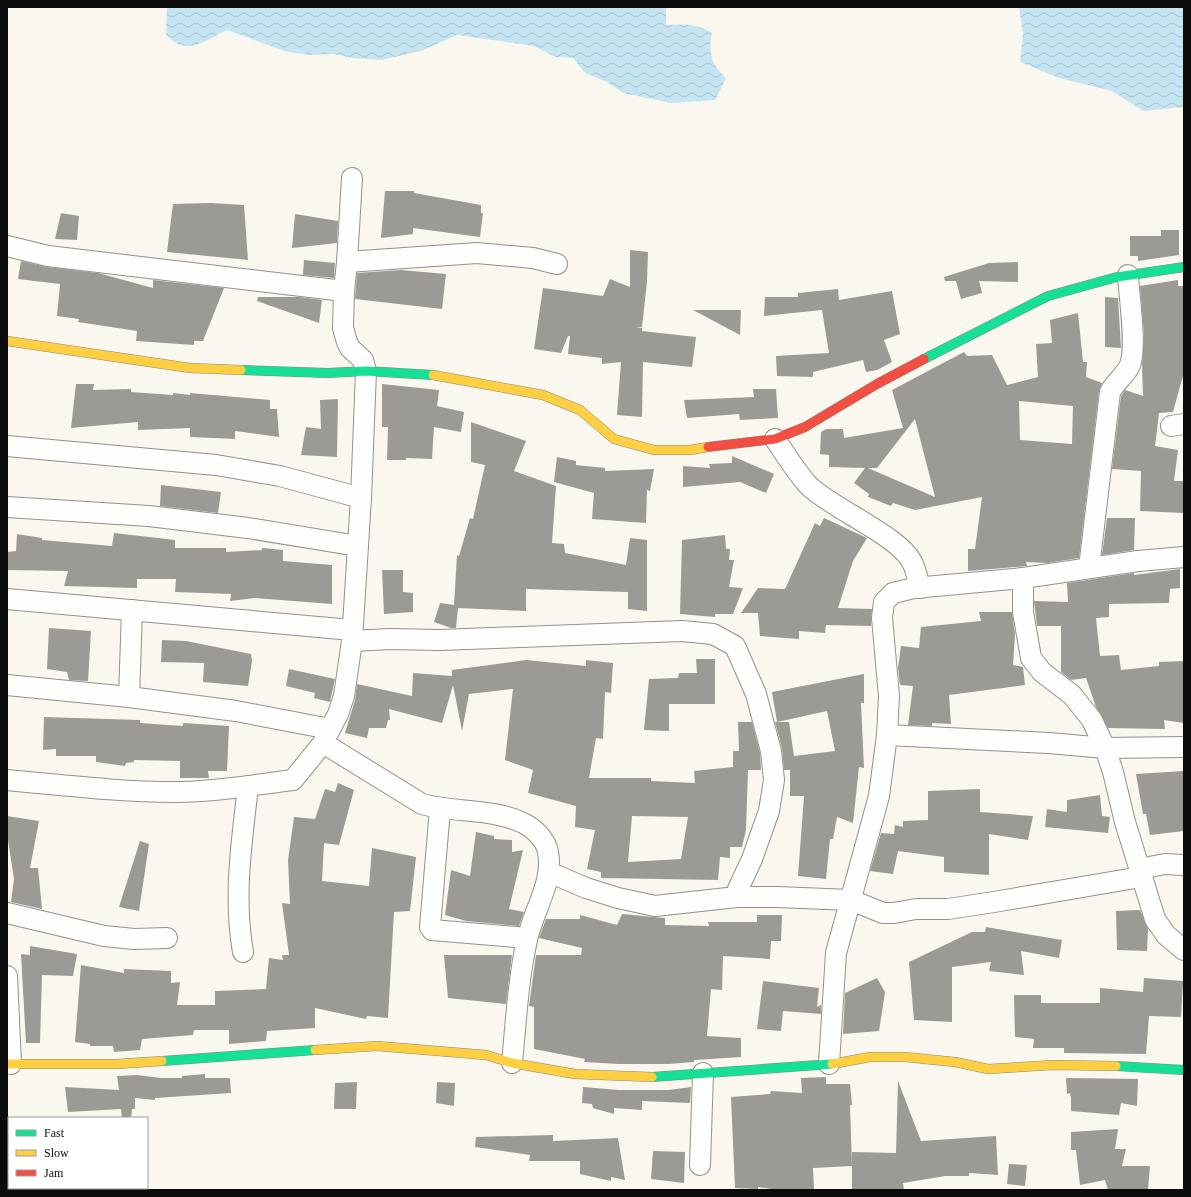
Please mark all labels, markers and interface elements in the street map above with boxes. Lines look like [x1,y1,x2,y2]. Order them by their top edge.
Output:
legend [8,1117,148,1189]
text: Fast [44,1126,65,1140]
text: Slow [44,1146,69,1160]
text: Jam [44,1166,64,1180]

